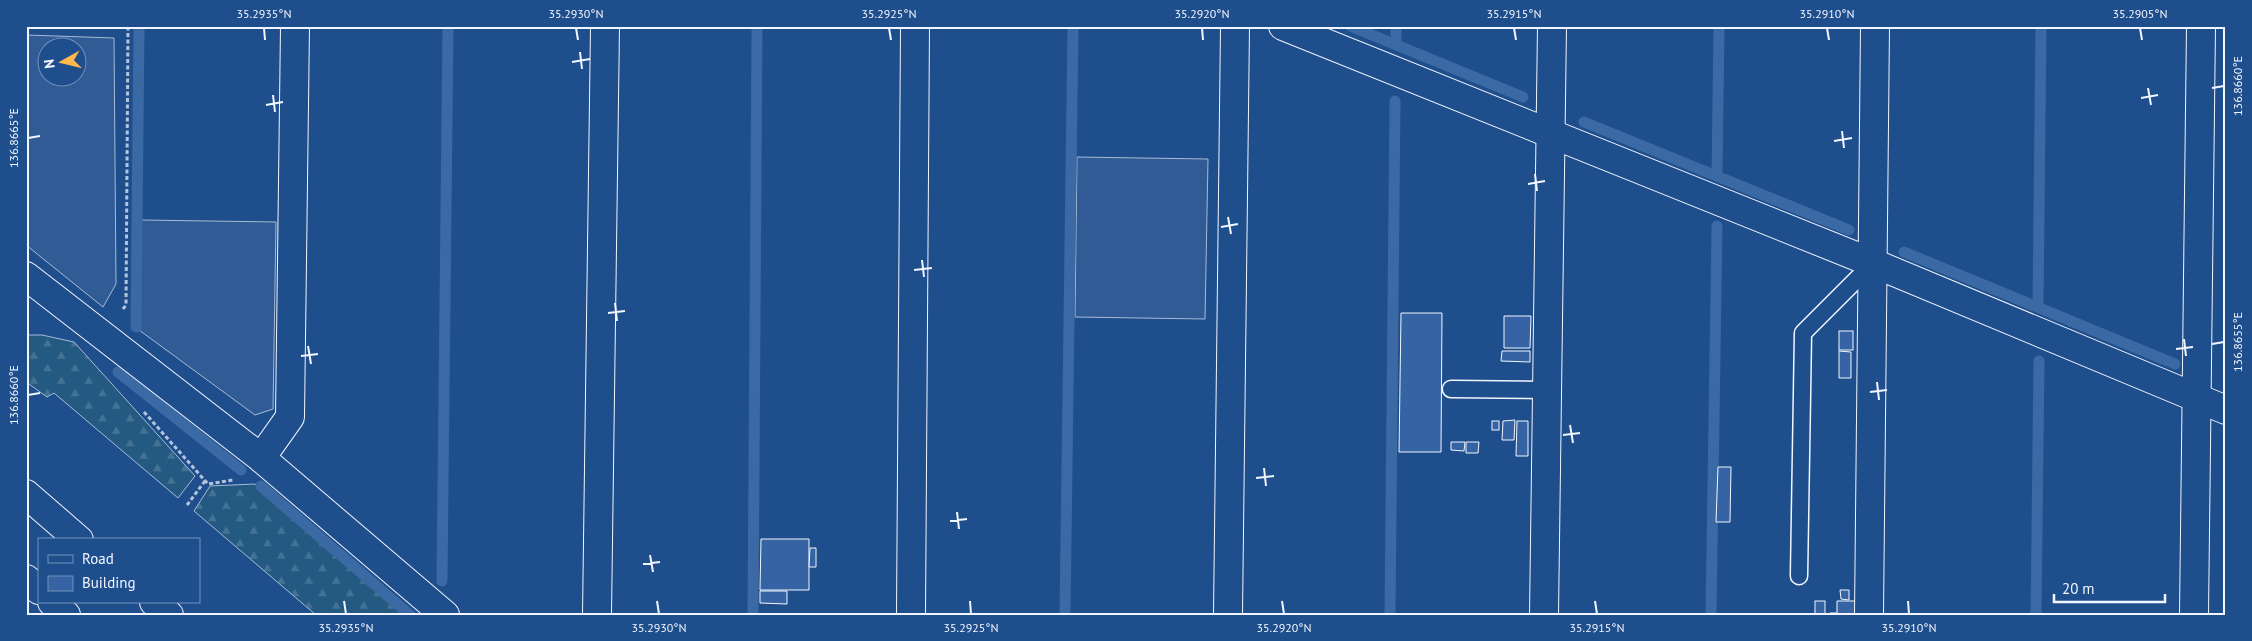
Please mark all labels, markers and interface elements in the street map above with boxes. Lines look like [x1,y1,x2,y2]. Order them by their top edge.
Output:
text: 35.2935°N [237,6,291,21]
text: 35.2930°N [549,6,603,21]
text: 35.2925°N [862,6,916,21]
text: 35.2920°N [1175,6,1229,21]
text: 35.2915°N [1487,6,1541,21]
text: 35.2910°N [1800,6,1854,21]
text: 35.2905°N [2113,6,2167,21]
north arrow [38,38,88,88]
text: 136.8660°E [2230,56,2245,116]
text: N [40,58,59,70]
text: 136.8665°E [6,108,21,168]
text: 136.8655°E [2230,312,2245,372]
text: 136.8660°E [6,365,21,425]
legend [38,538,200,604]
text: Road [82,549,114,568]
scale bar [2054,571,2166,603]
text: Building [82,573,136,592]
text: 20 m [2062,579,2095,598]
text: 35.2935°N [319,620,373,635]
text: 35.2930°N [632,620,686,635]
text: 35.2925°N [944,620,998,635]
text: 35.2920°N [1257,620,1311,635]
text: 35.2915°N [1570,620,1624,635]
text: 35.2910°N [1882,620,1936,635]

